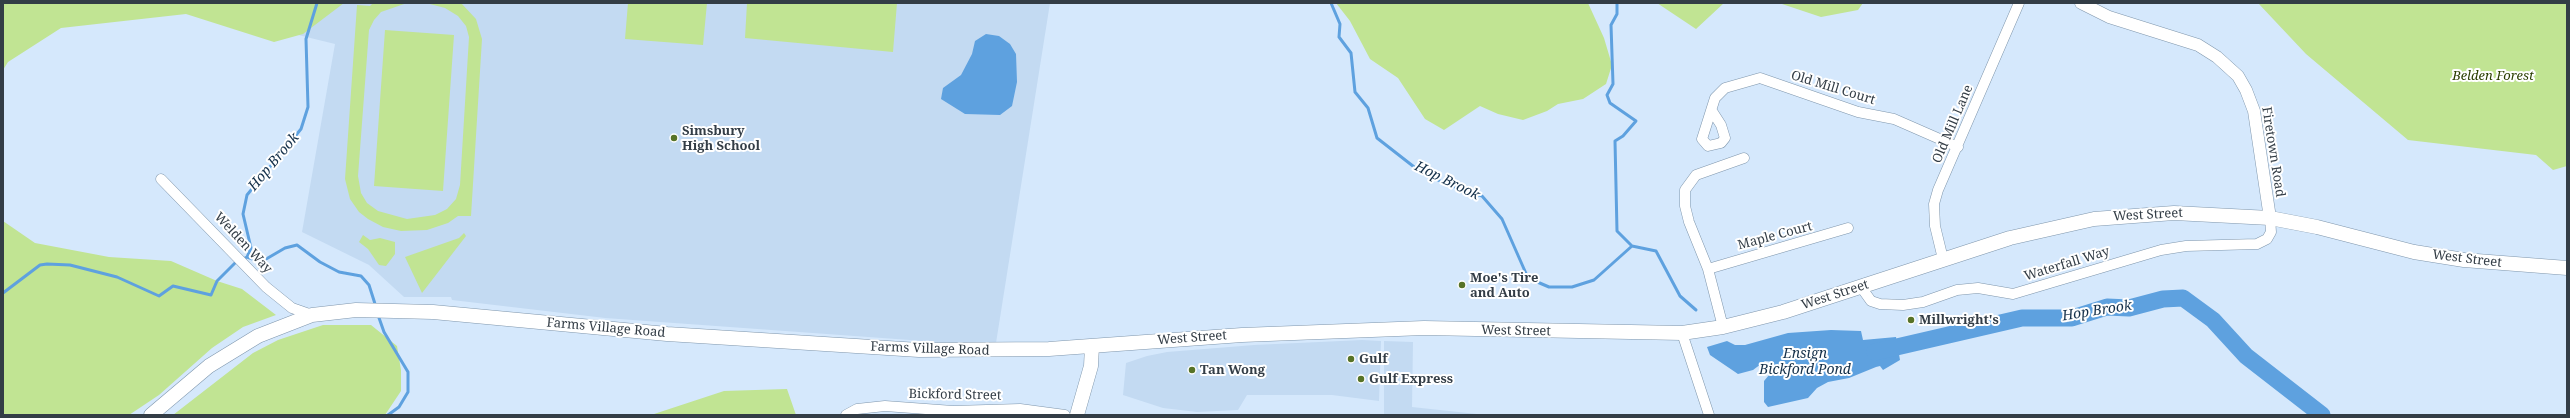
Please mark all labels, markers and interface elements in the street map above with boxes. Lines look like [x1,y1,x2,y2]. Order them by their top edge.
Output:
street label: Old Mill Court [1789,68,1877,108]
park label: Belden Forest [2452,68,2534,84]
street label: Old Mill Lane [1929,82,1977,166]
street label: Firetown Road [2258,106,2288,198]
place label: Simsbury High School [682,123,760,154]
water label: Hop Brook [245,130,303,194]
marker: Simsbury High School [669,133,679,143]
water label: Hop Brook [1412,158,1482,204]
street label: West Street [2113,205,2183,225]
street label: Welden Way [211,209,275,277]
street label: Maple Court [1736,219,1814,253]
street label: Waterfall Way [2022,244,2112,284]
street label: West Street [2431,247,2503,271]
place label: Moe's Tire and Auto [1470,270,1538,301]
street label: West Street [1799,277,1871,313]
marker: Moe's Tire and Auto [1457,280,1467,290]
water label: Hop Brook [2061,297,2133,325]
place label: Millwright's [1919,312,1999,328]
street label: Farms Village Road [546,315,666,341]
marker: Millwright's [1906,315,1916,325]
street label: West Street [1481,323,1551,339]
street label: West Street [1157,328,1227,348]
street label: Farms Village Road [870,339,990,359]
water label: Ensign Bickford Pond [1759,346,1851,378]
place label: Gulf [1359,351,1388,367]
marker: Gulf [1346,354,1356,364]
place label: Tan Wong [1200,362,1265,378]
marker: Tan Wong [1187,365,1197,375]
place label: Gulf Express [1369,371,1453,387]
marker: Gulf Express [1356,374,1366,384]
street label: Bickford Street [909,386,1001,404]

